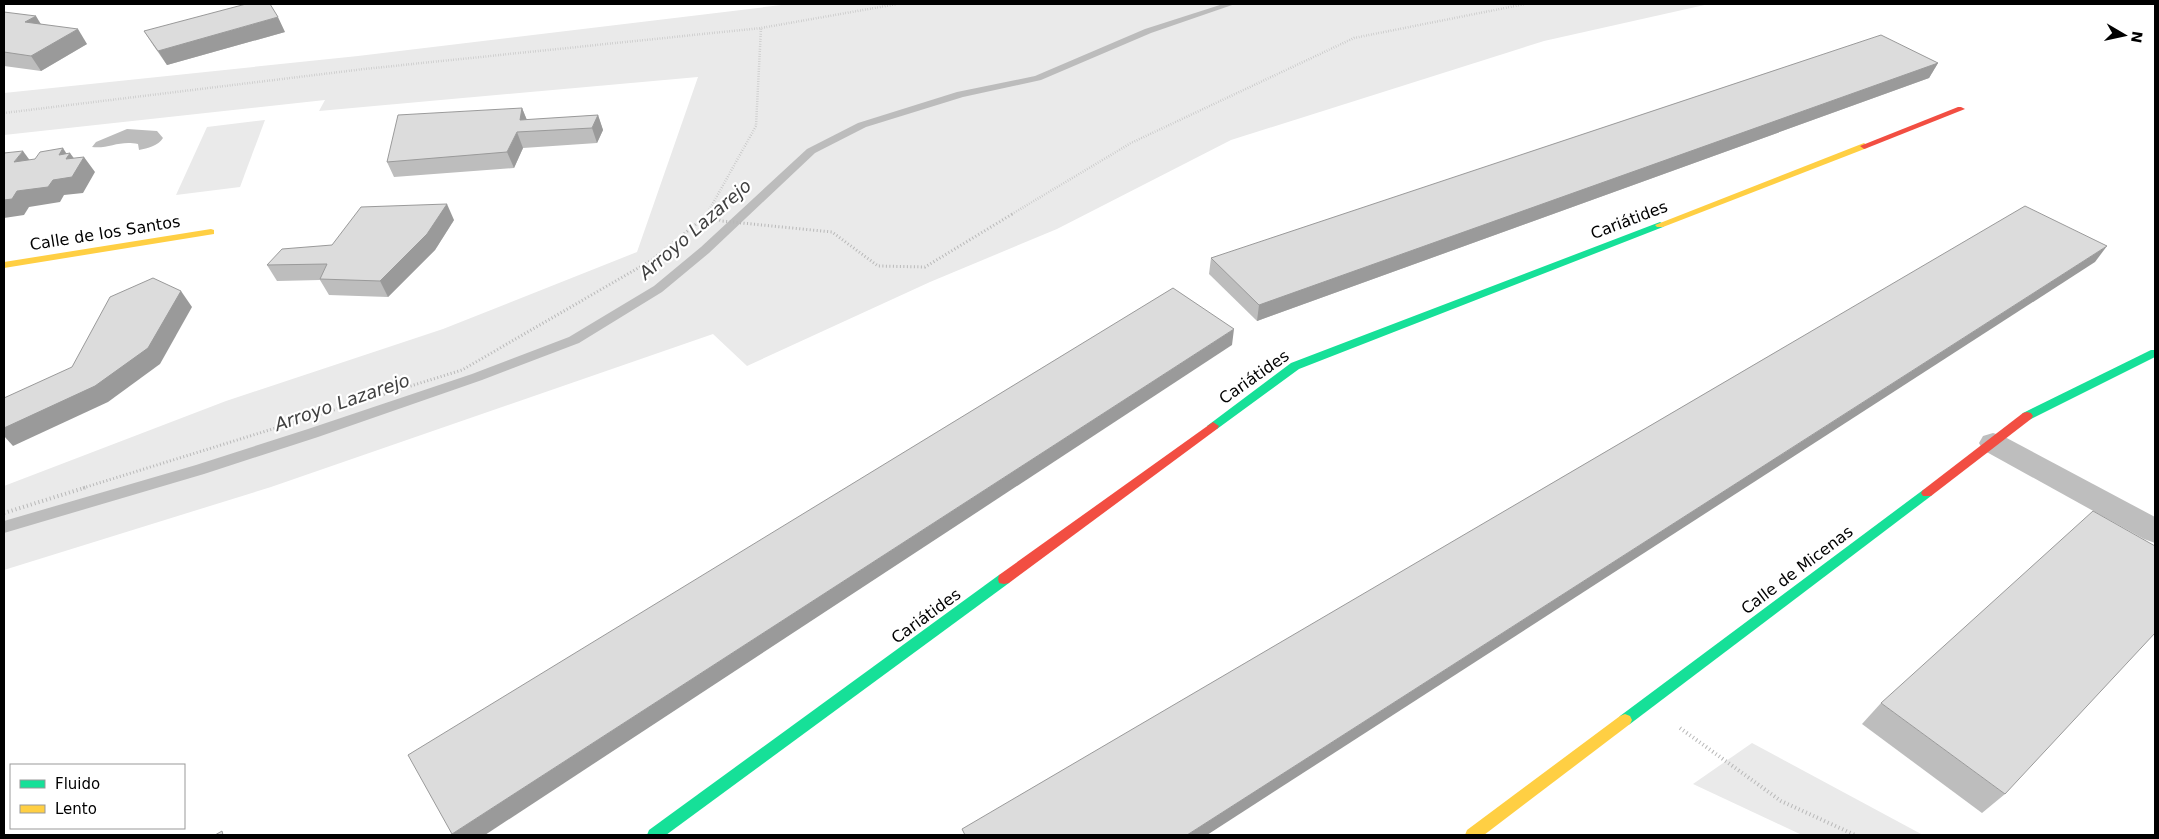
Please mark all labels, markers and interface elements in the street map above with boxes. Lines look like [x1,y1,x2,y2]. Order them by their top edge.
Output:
north arrow [2099,10,2149,60]
text: N [2128,30,2146,44]
water label: Arroyo Lazarejo [634,175,755,284]
street label: Cariátides [1588,197,1670,243]
street label: Calle de los Santos [28,212,182,254]
street label: Cariátides [1215,346,1293,408]
water label: Arroyo Lazarejo [271,369,412,435]
street label: Calle de Micenas [1737,522,1857,618]
street label: Cariátides [888,585,964,647]
legend [10,764,185,829]
text: Fluido [55,775,100,793]
text: Lento [55,800,97,818]

